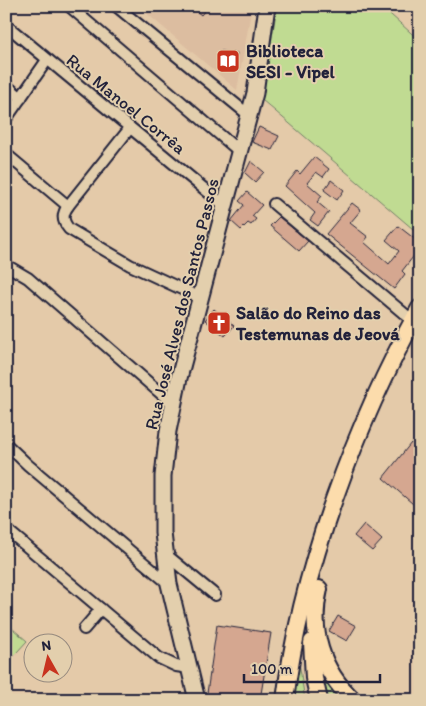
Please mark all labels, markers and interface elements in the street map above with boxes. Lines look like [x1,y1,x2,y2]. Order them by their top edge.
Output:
place label: Biblioteca SESI - Vipel [246,40,335,83]
library icon: Biblioteca SESI - Vipel [215,48,241,74]
street label: Rua Manoel Corrêa [62,49,191,159]
street label: Rua José Alves dos Santos Passos [140,176,224,432]
place label: Salão do Reino das Testemunas de Jeová [235,302,400,345]
church icon: Salão do Reino das Testemunas de Jeová [206,310,232,336]
north arrow [22,634,72,684]
text: N [40,637,52,655]
scale bar [244,651,380,683]
text: 100 m [251,660,293,678]

